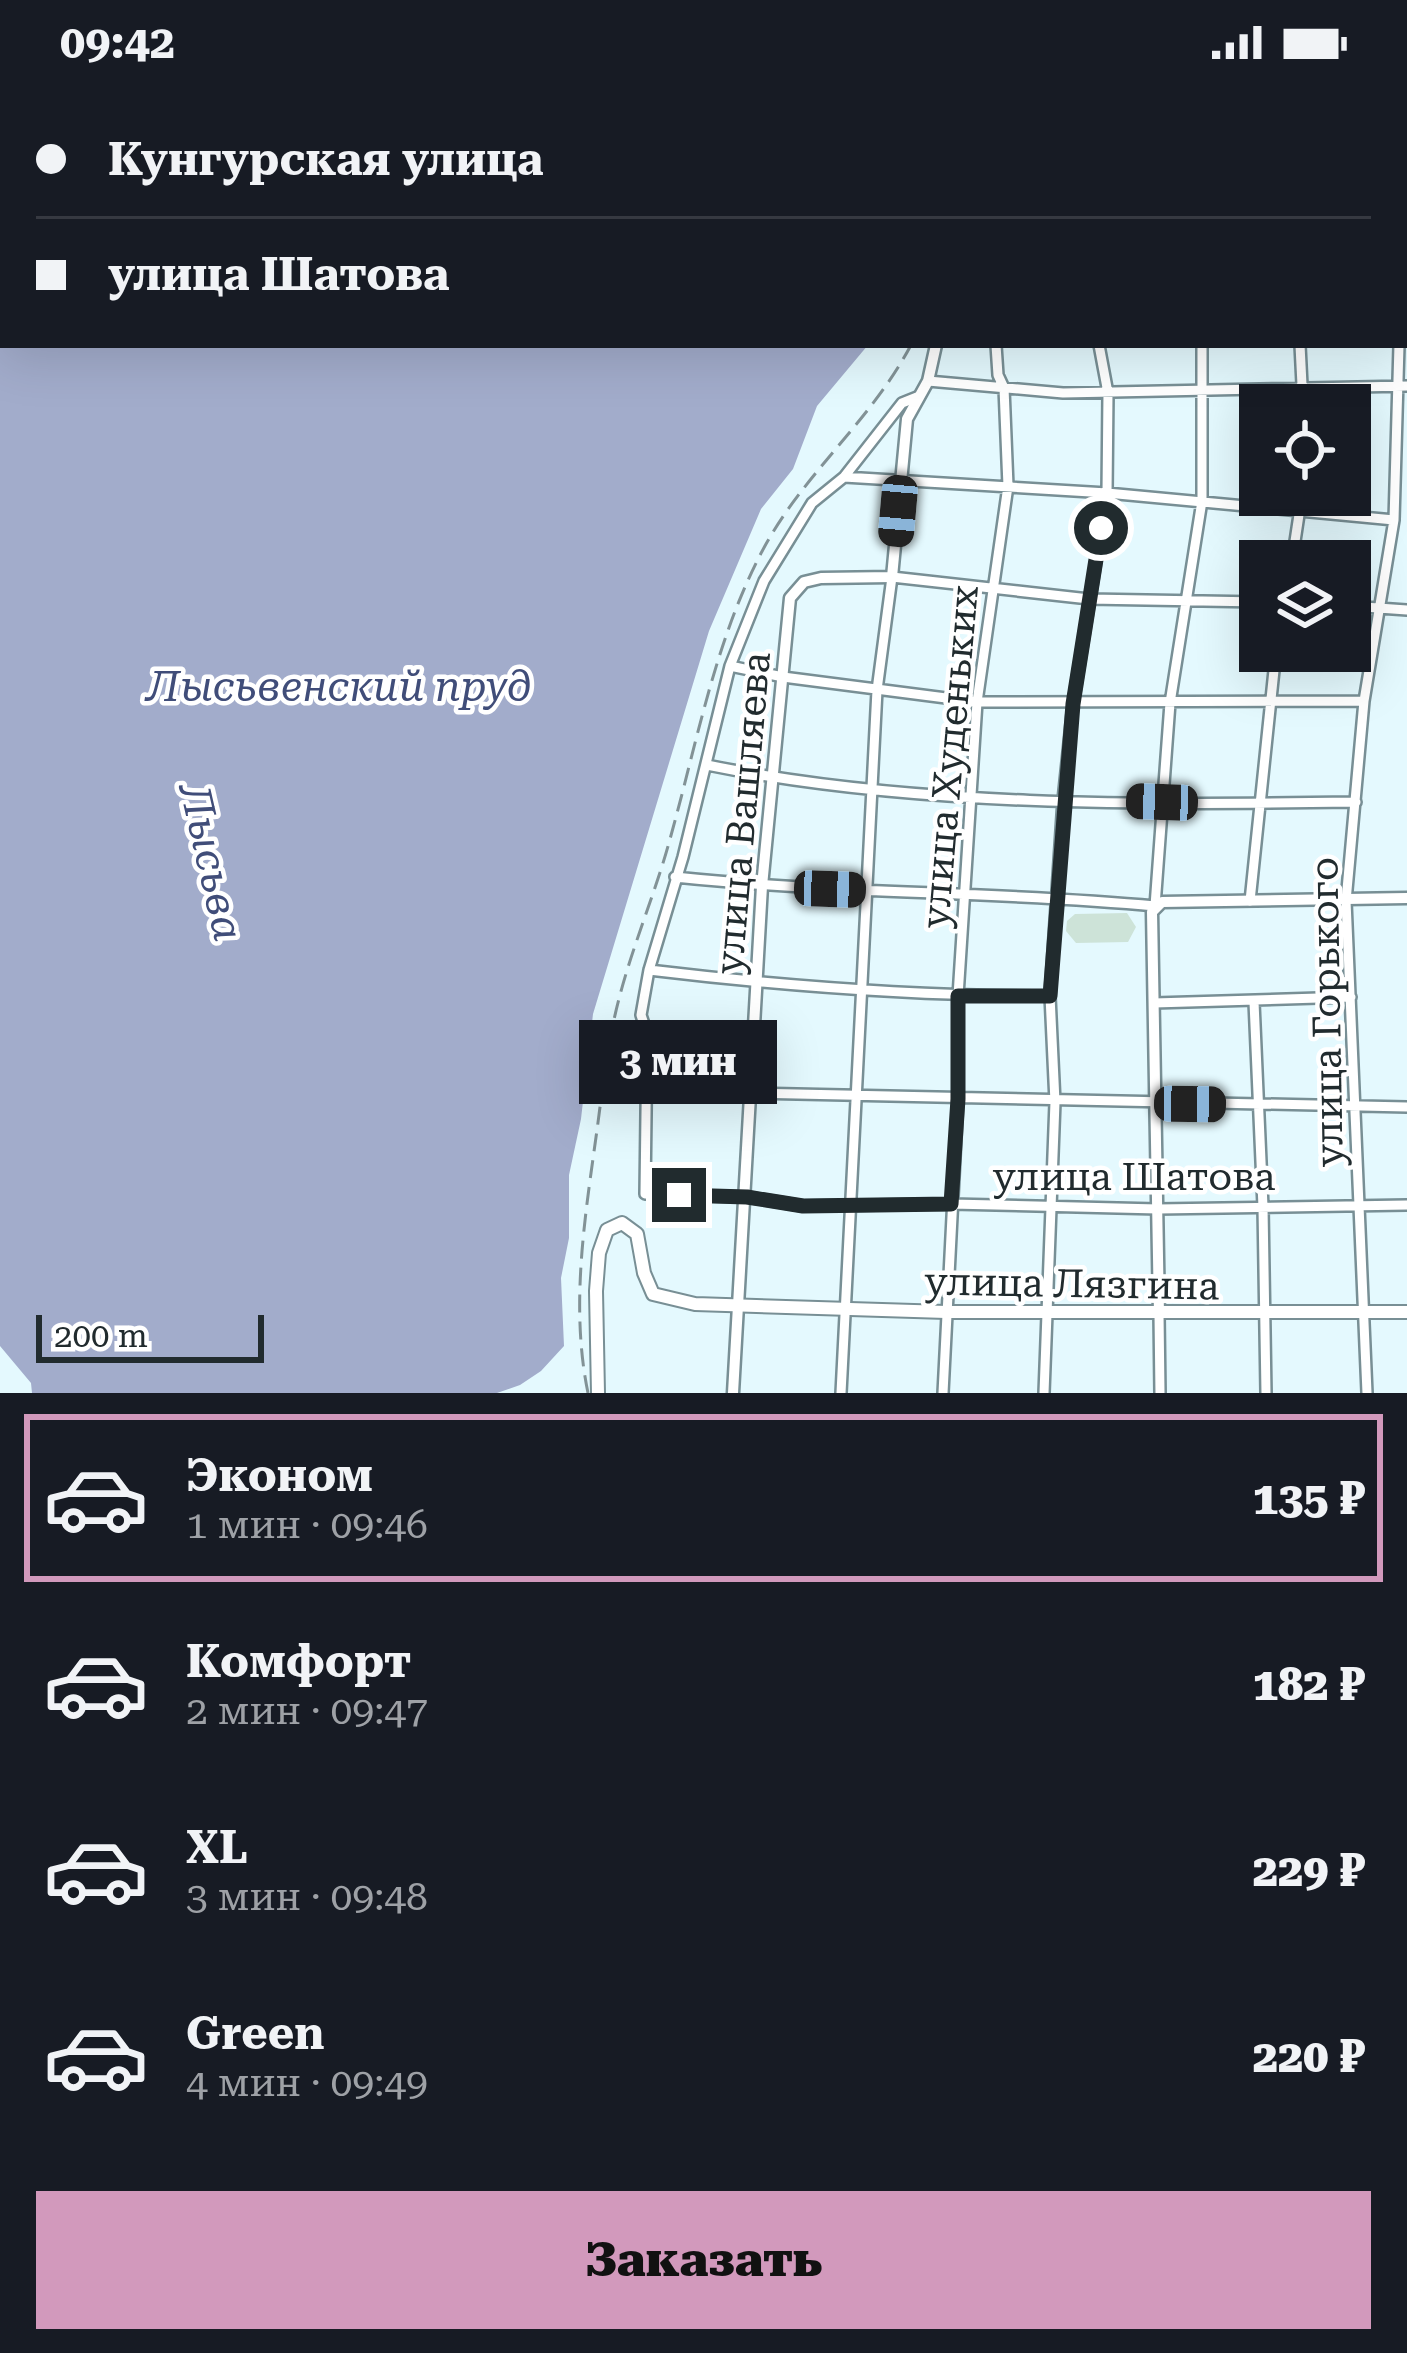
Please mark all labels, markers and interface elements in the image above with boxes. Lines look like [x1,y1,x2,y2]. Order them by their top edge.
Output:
text: 09:42 [60,16,175,69]
text: Кунгурская улица [108,133,543,186]
text: улица Шатова [108,248,449,301]
map controls [1239,384,1371,672]
button: locate [1239,384,1371,516]
car [877,474,919,548]
route start [1074,501,1128,555]
button: layers [1239,540,1371,672]
street label: улица Худеньких [912,583,988,930]
street label: улица Вашляева [706,650,780,976]
water label: Лысьвенский пруд [143,662,532,711]
water label: Лысьва [169,776,253,945]
car [1125,783,1199,821]
street label: улица Горького [1301,857,1353,1167]
car [793,870,867,908]
callout: 3 мин [580,1021,778,1105]
text: 3 мин [619,1039,737,1085]
car [1154,1085,1226,1123]
street label: улица Шатова [993,1154,1275,1200]
route end [652,1168,706,1222]
street label: улица Лязгина [924,1258,1220,1310]
scale bar [36,1309,264,1362]
text: 200 m [54,1316,148,1355]
icon: car [42,1444,150,1552]
text: Эконом [186,1449,373,1502]
text: 135 ₽ [1253,1472,1365,1525]
text: 1 мин · 09:46 [186,1502,428,1548]
icon: car [42,1630,150,1738]
text: Комфорт [186,1635,411,1688]
text: 182 ₽ [1253,1658,1365,1711]
text: 2 мин · 09:47 [186,1688,428,1734]
icon: car [42,1816,150,1924]
text: XL [186,1821,248,1874]
text: 229 ₽ [1253,1844,1365,1897]
text: 3 мин · 09:48 [186,1874,428,1920]
icon: car [42,2002,150,2110]
text: Green [186,2007,324,2060]
text: 220 ₽ [1253,2030,1365,2083]
text: 4 мин · 09:49 [186,2060,428,2106]
button: Заказать [36,2191,1371,2329]

